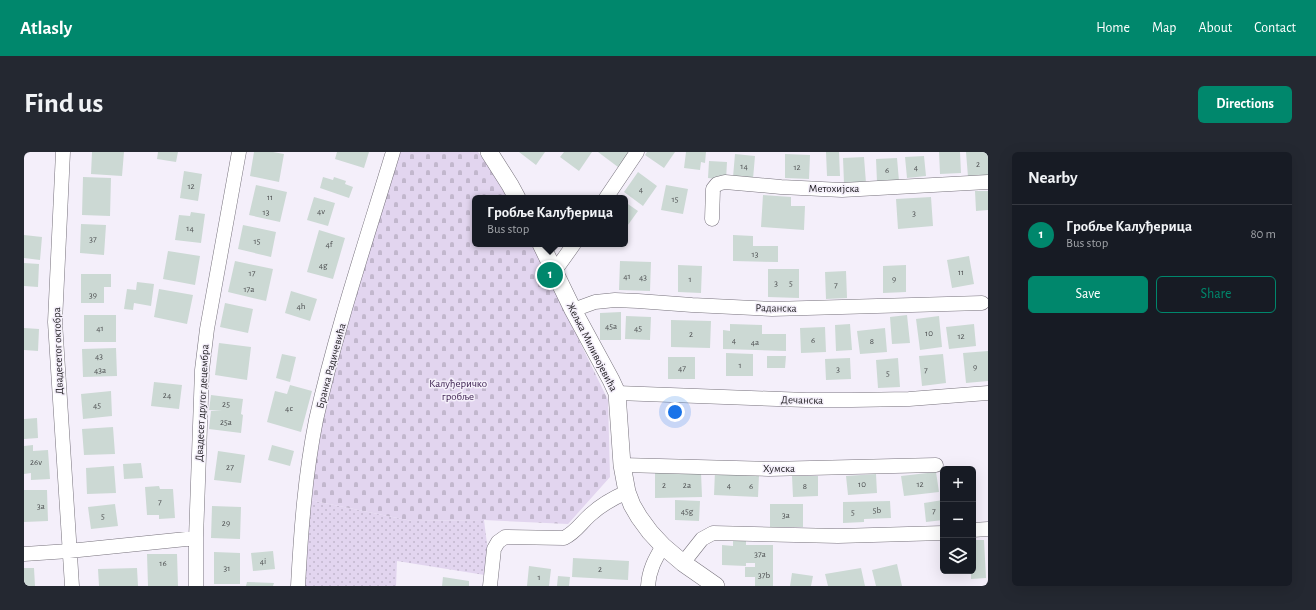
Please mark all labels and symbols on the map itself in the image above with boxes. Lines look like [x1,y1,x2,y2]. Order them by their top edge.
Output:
house number: 2 [976,160,980,169]
house number: 14 [740,162,748,171]
house number: 12 [793,163,801,172]
house number: 4 [914,163,919,172]
house number: 6 [885,166,889,175]
house number: 12 [187,182,195,191]
street label: Метохијска [809,183,859,194]
house number: 4 [639,185,644,194]
house number: 11 [267,193,273,202]
house number: 15 [672,195,679,204]
house number: 4v [317,207,325,216]
house number: 13 [263,208,270,217]
house number: 3 [912,209,916,218]
house number: 14 [186,224,194,233]
house number: 37 [89,235,97,244]
house number: 15 [254,237,261,246]
house number: 4f [325,240,334,249]
house number: 13 [752,250,759,259]
pin: 1 [537,260,563,290]
house number: 4g [319,261,328,270]
house number: 11 [958,268,964,277]
house number: 17 [249,269,256,278]
house number: 41 [623,272,631,281]
house number: 43 [639,273,647,282]
house number: 1 [688,275,692,284]
house number: 9 [892,275,896,284]
house number: 3 [774,279,778,288]
house number: 5 [789,279,793,288]
house number: 7 [834,281,838,290]
house number: 17a [243,285,255,294]
house number: 39 [89,291,97,300]
street label: Жељка Миливојевића [565,301,619,393]
house number: 4h [296,302,306,311]
street label: Раданска [755,302,797,314]
street label: Двадесетог октобра [51,307,65,395]
street label: Бранка Радичевића [314,322,348,410]
house number: 45a [605,322,617,331]
house number: 41 [96,324,104,333]
house number: 45 [634,324,642,333]
house number: 10 [925,329,933,338]
house number: 2 [689,330,693,339]
house number: 12 [957,332,965,341]
house number: 4 [732,336,737,345]
house number: 6 [811,336,815,345]
house number: 8 [870,337,874,346]
house number: 4a [751,338,759,347]
street label: Двадесет другог децембра [193,344,211,462]
house number: 43 [95,352,103,361]
house number: 1 [738,361,742,370]
house number: 9 [973,363,977,372]
house number: 47 [678,364,686,373]
house number: 3 [836,365,840,374]
house number: 43a [94,366,106,375]
house number: 7 [924,366,928,375]
house number: 5 [886,369,890,378]
park label: Калуђеричко гробље [429,378,487,402]
house number: 24 [163,391,172,400]
street label: Дечанска [781,394,823,406]
house number: 25 [222,400,230,409]
house number: 45 [93,401,101,410]
your location [665,402,685,422]
house number: 4c [285,404,293,413]
house number: 25a [220,418,232,427]
house number: 26v [30,458,42,467]
house number: 27 [226,463,234,472]
street label: Хумска [763,463,795,474]
house number: 10 [858,480,866,489]
house number: 12 [916,480,924,489]
house number: 2 [662,481,666,490]
house number: 2a [683,481,691,490]
house number: 4 [727,481,732,490]
house number: 6 [749,482,753,491]
house number: 8 [803,482,807,491]
house number: 7 [158,498,162,507]
house number: 3a [37,502,45,511]
house number: 5b [873,506,882,515]
house number: 45g [681,507,694,516]
house number: 7 [932,507,936,516]
house number: 5 [851,508,855,517]
house number: 3a [782,511,790,520]
house number: 5 [101,512,105,521]
house number: 29 [222,519,230,528]
house number: 37a [754,550,766,559]
house number: 4i [260,557,266,566]
house number: 16 [159,559,167,568]
house number: 31 [224,564,230,573]
house number: 2 [598,565,602,574]
house number: 37b [758,571,770,580]
house number: 1 [537,573,541,582]

